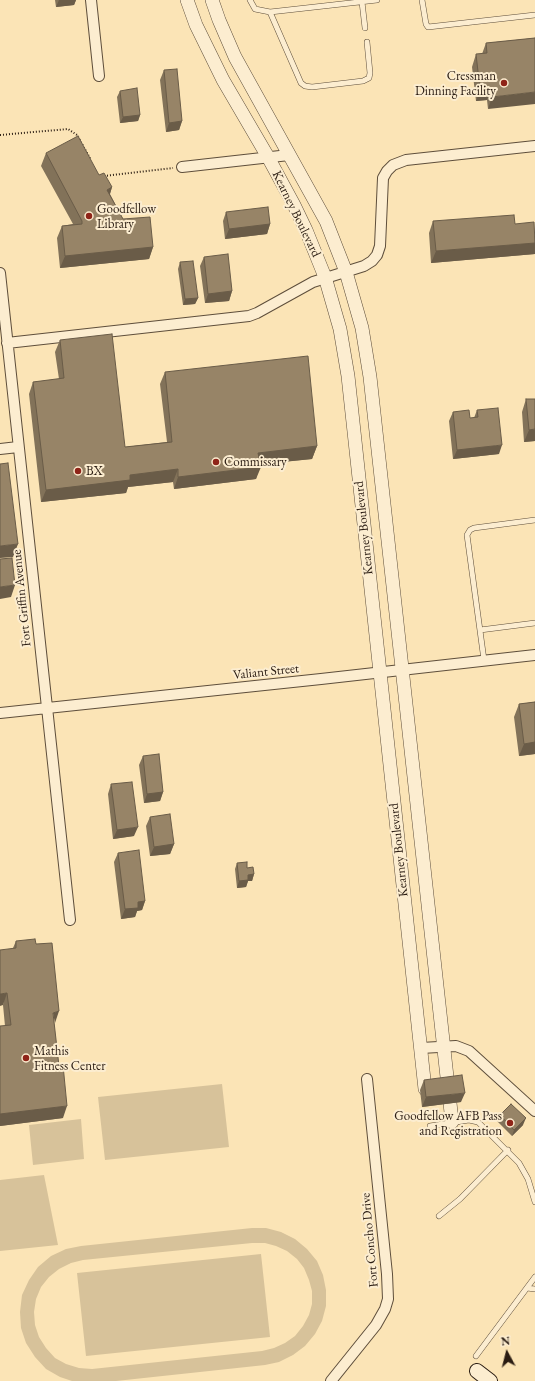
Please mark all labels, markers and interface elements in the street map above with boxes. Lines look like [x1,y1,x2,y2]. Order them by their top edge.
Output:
place label: Cressman Dinning Facility [415,68,496,99]
marker: Cressman Dinning Facility [499,78,509,88]
street label: Kearney Boulevard [268,168,324,260]
place label: Goodfellow Library [97,201,156,232]
marker: Goodfellow Library [84,211,94,221]
place label: Commissary [224,454,287,470]
marker: Commissary [211,457,221,467]
place label: BX [86,463,103,479]
marker: BX [73,466,83,476]
street label: Kearney Boulevard [351,480,377,576]
street label: Fort Griffin Avenue [9,549,35,647]
street label: Valiant Street [232,661,300,683]
street label: Kearney Boulevard [386,802,412,898]
place label: Mathis Fitness Center [34,1043,106,1074]
marker: Mathis Fitness Center [21,1053,31,1063]
place label: Goodfellow AFB Pass and Registration [394,1108,502,1139]
marker: Goodfellow AFB Pass and Registration [505,1118,515,1128]
street label: Fort Concho Drive [358,1192,382,1288]
north arrow [487,1333,527,1373]
text: N [500,1334,511,1349]

